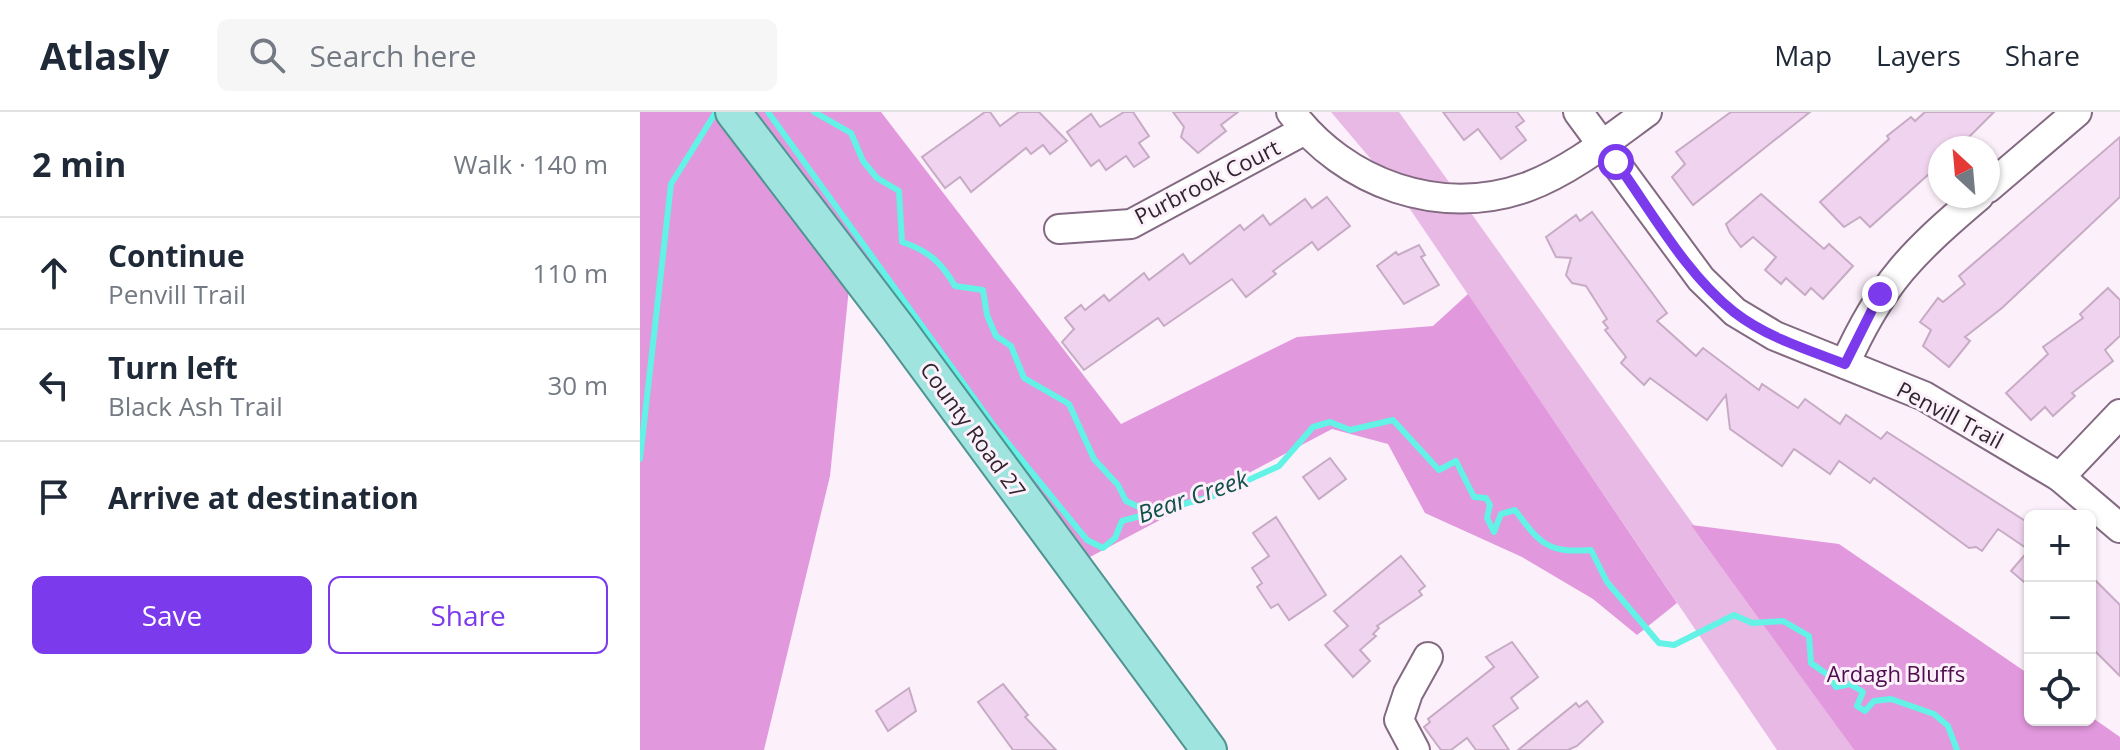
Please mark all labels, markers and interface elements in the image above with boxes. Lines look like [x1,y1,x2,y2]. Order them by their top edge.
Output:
search box [217,19,777,91]
text: Atlasly [40,29,169,81]
icon: search [245,33,289,77]
text: Search here [309,35,477,76]
text: Map [1774,36,1832,74]
text: Layers [1876,36,1961,74]
text: Share [2005,36,2080,74]
street label: Purbrook Court [1129,132,1284,231]
north arrow [1928,136,2000,208]
text: 2 min [32,141,126,187]
route start [1598,144,1634,180]
text: Walk · 140 m [454,146,608,182]
text: Continue [108,235,245,276]
icon: ahead [32,251,76,295]
text: 110 m [533,255,608,291]
text: Penvill Trail [108,276,246,312]
route end [1862,276,1898,312]
text: Turn left [108,347,238,388]
street label: County Road 27 [914,355,1034,504]
icon: left [32,363,76,407]
text: 30 m [547,367,608,403]
street label: Penvill Trail [1892,373,2009,455]
text: Black Ash Trail [108,388,283,424]
water label: Bear Creek [1133,461,1253,530]
icon: arrive [32,475,76,519]
text: Arrive at destination [108,477,419,518]
map controls [2024,510,2096,726]
button: + [2024,510,2096,582]
button: Save [32,576,312,654]
button: Share [328,576,608,654]
button: − [2024,582,2096,654]
button: locate [2024,654,2096,726]
park label: Ardagh Bluffs [1827,658,1965,688]

